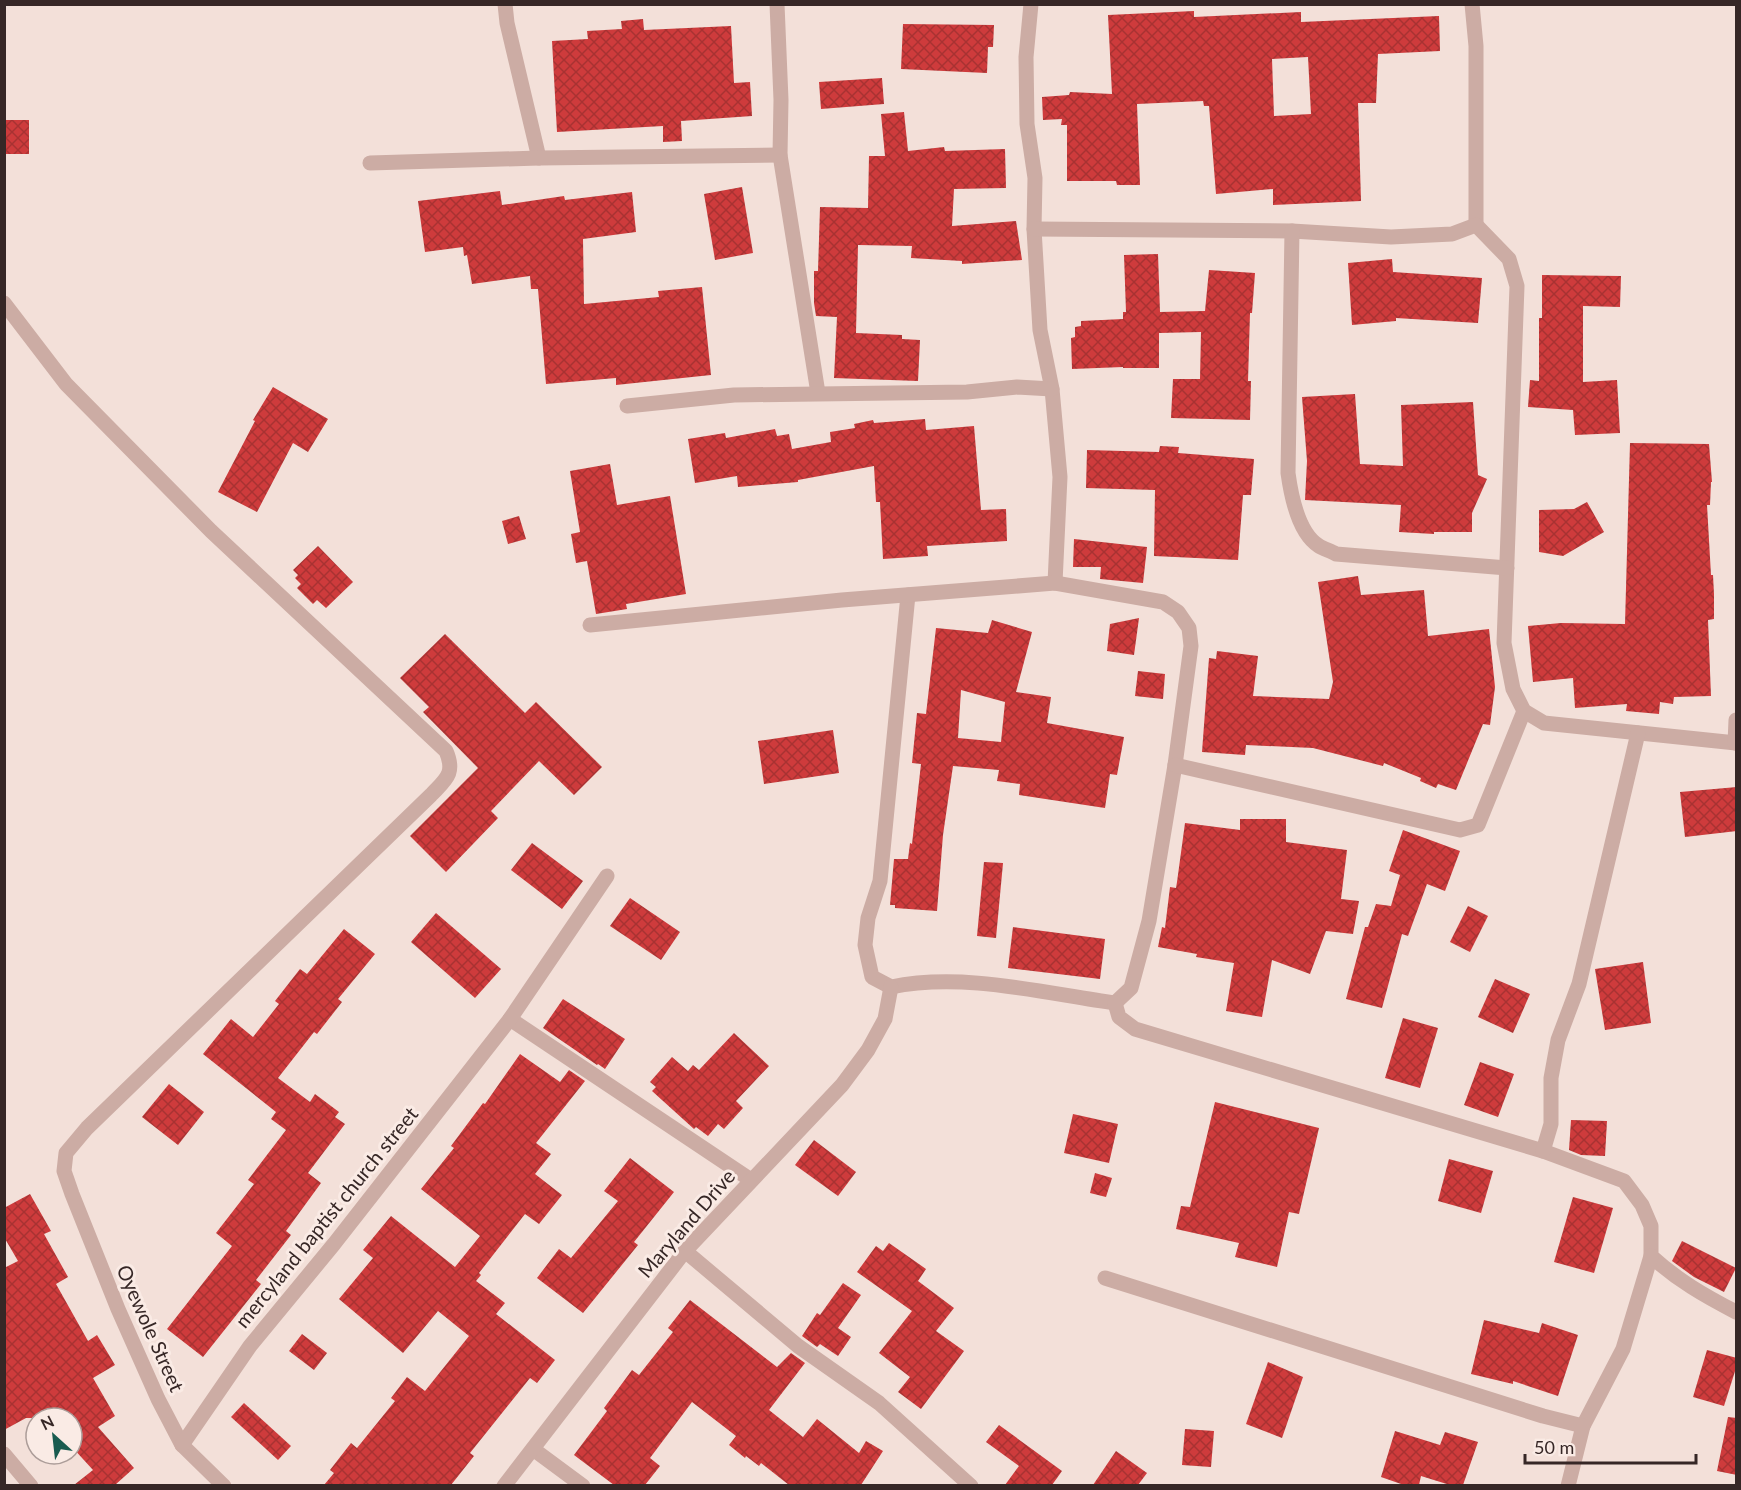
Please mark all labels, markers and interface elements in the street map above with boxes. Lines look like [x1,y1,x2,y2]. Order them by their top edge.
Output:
street label: mercyland baptist church street [230,1102,422,1332]
street label: Maryland Drive [632,1164,740,1282]
street label: Oyewole Street [112,1261,190,1395]
north arrow [24,1406,84,1466]
text: N [37,1411,57,1433]
scale bar [1525,1427,1696,1465]
text: 50 m [1534,1436,1574,1458]

